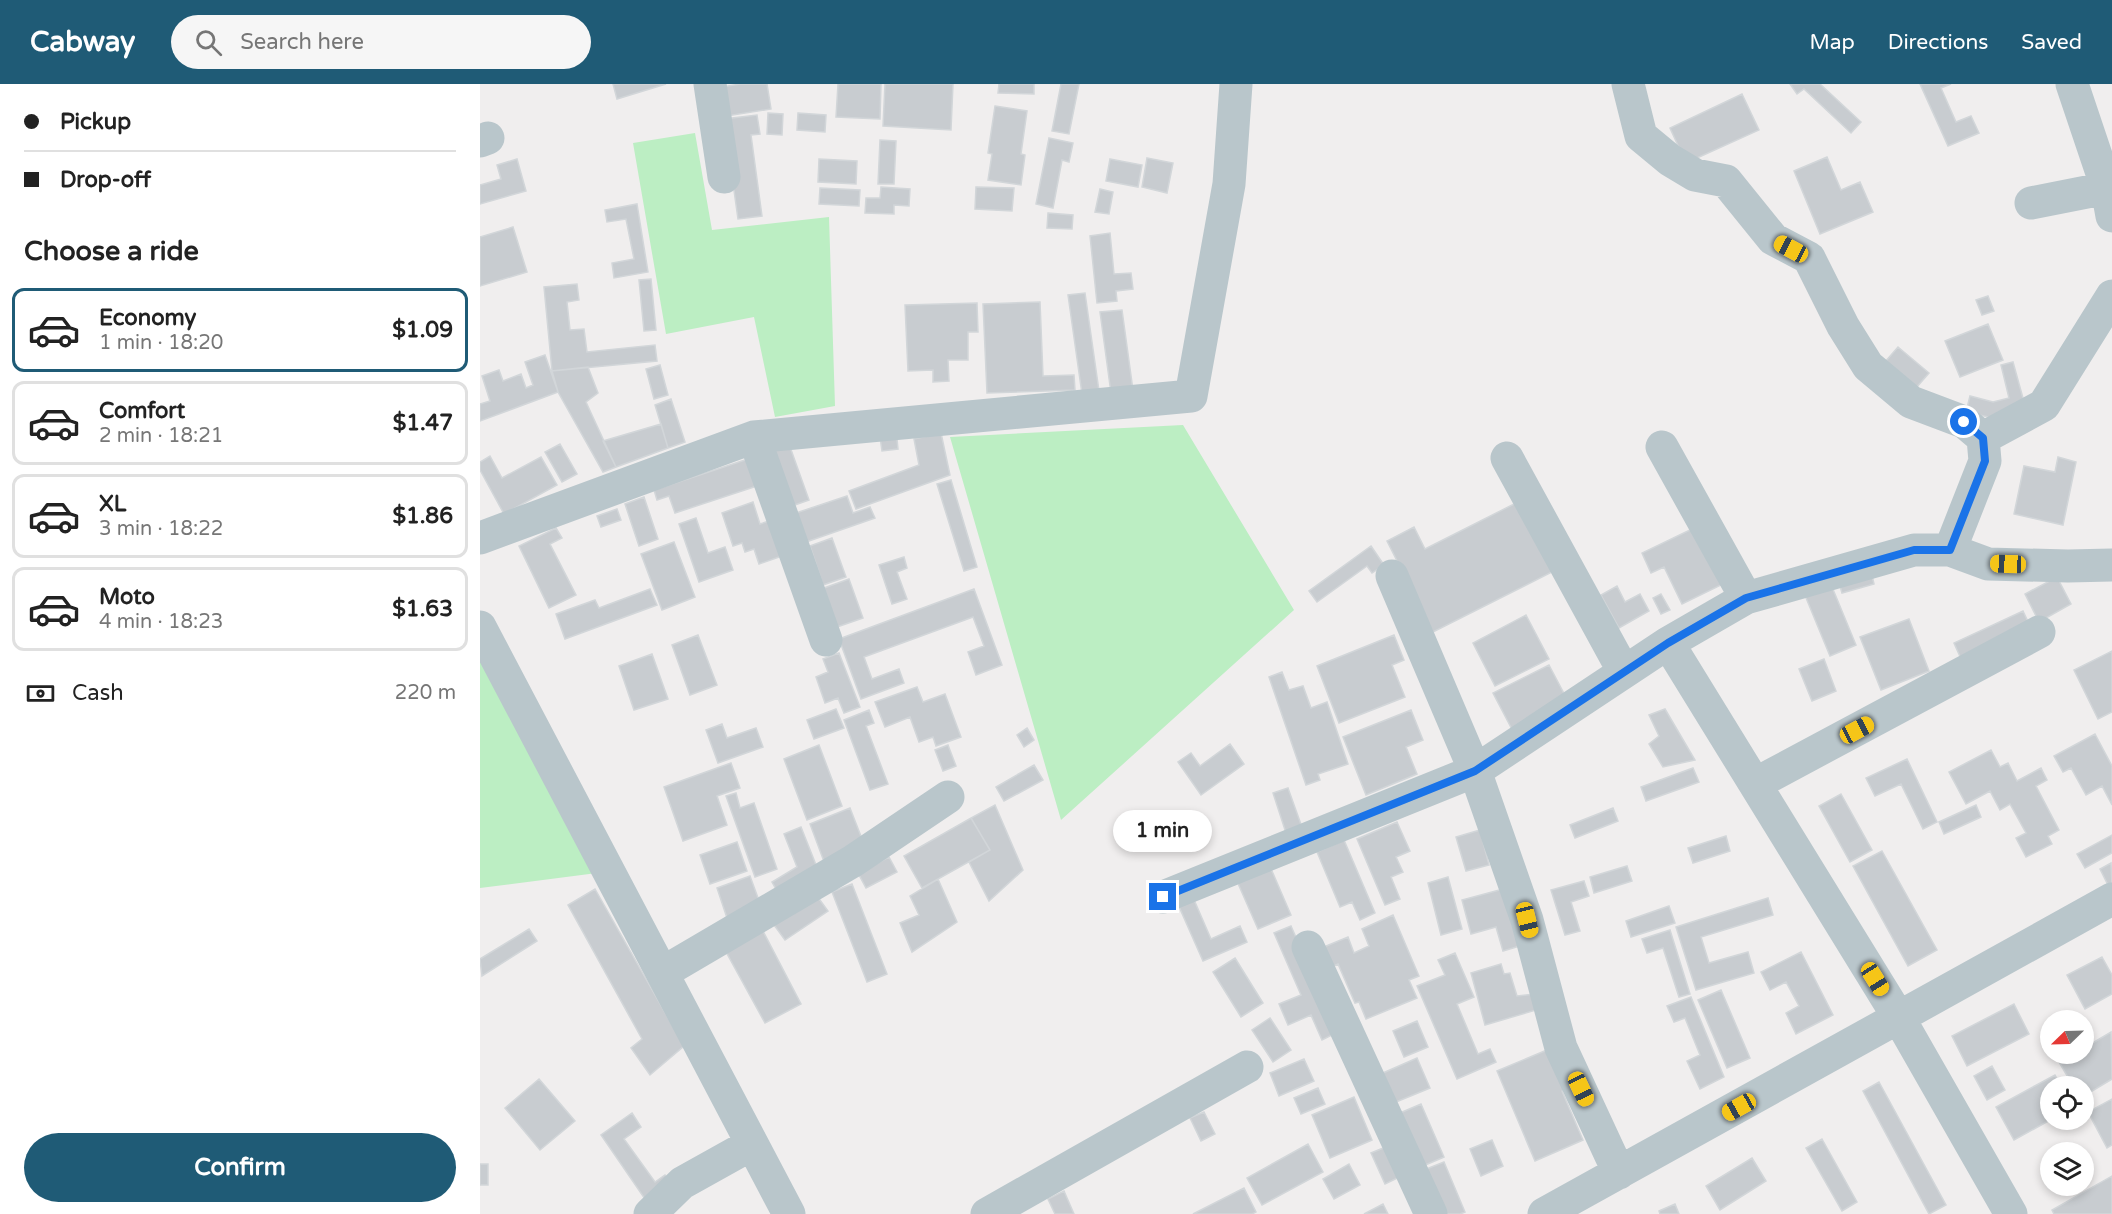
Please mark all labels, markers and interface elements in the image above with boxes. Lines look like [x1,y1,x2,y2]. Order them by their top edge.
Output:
search box [171,15,591,69]
text: Cabway [30,25,135,59]
icon: search [192,26,225,59]
text: Search here [240,29,364,55]
text: Map [1809,30,1855,55]
text: Directions [1888,30,1988,55]
text: Saved [2021,30,2082,55]
text: Pickup [60,109,131,135]
text: Drop-off [60,167,151,193]
car [1771,233,1811,265]
text: Choose a ride [24,235,199,268]
icon: car [27,303,81,357]
text: Economy [99,305,196,331]
text: $1.09 [392,317,453,343]
text: 1 min · 18:20 [99,331,223,355]
icon: car [27,396,81,450]
text: Comfort [99,398,185,424]
route start [1950,408,1977,435]
text: $1.47 [393,410,453,436]
text: 2 min · 18:21 [99,424,223,448]
icon: car [27,489,81,543]
text: XL [99,491,126,517]
text: $1.86 [392,503,453,529]
text: 3 min · 18:22 [99,517,223,541]
car [1990,554,2026,574]
icon: car [27,582,81,636]
text: Moto [99,584,155,610]
text: $1.63 [392,596,453,622]
text: 4 min · 18:23 [99,610,223,634]
icon: cash [24,677,57,710]
text: Cash [72,680,124,706]
text: 220 m [395,681,456,705]
car [1837,714,1877,746]
callout: 1 min [1114,810,1212,852]
text: 1 min [1136,819,1189,843]
route end [1149,883,1176,910]
car [1514,900,1540,940]
car [1858,959,1892,999]
north arrow [2040,1010,2094,1064]
map controls [2040,1010,2094,1196]
car [1565,1069,1597,1109]
button: locate [2040,1076,2094,1130]
car [1719,1090,1759,1124]
button: Confirm [24,1133,456,1202]
button: layers [2040,1142,2094,1196]

